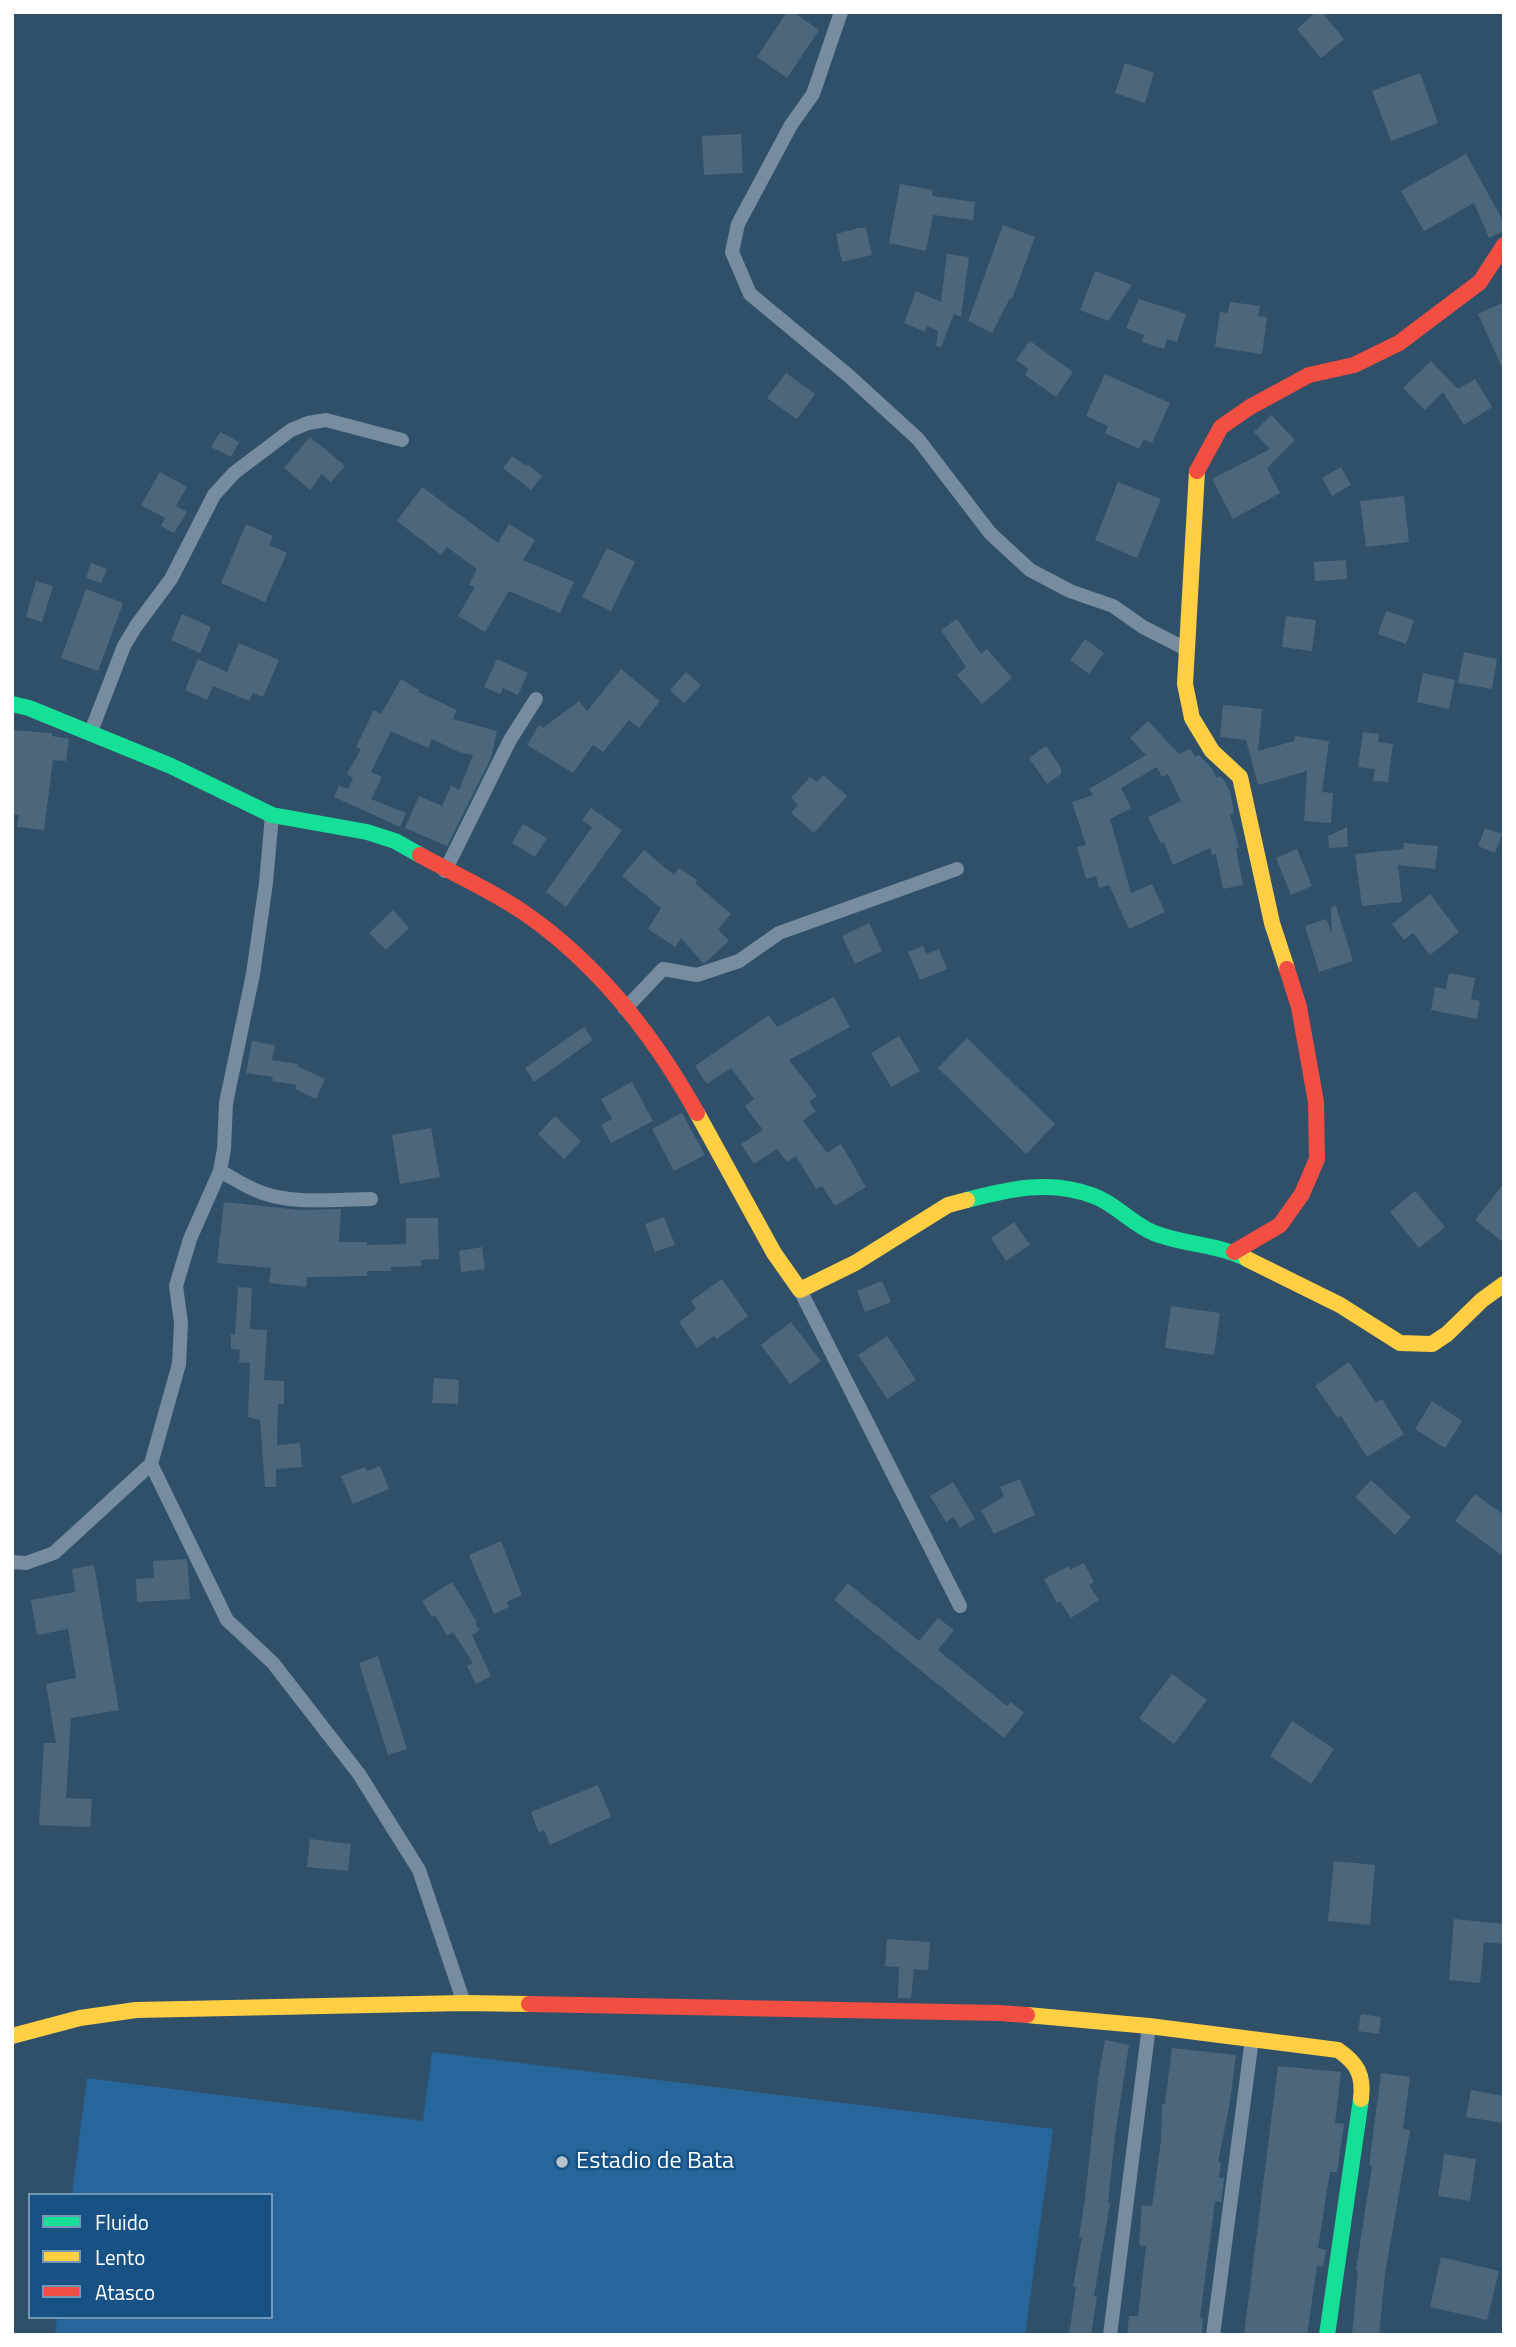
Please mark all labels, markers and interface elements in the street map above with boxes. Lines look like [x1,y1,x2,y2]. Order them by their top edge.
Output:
place label: Estadio de Bata [576,2148,734,2176]
marker: Estadio de Bata [554,2154,570,2170]
legend [28,2193,273,2319]
text: Fluido [95,2206,149,2238]
text: Lento [95,2241,145,2273]
text: Atasco [95,2276,155,2308]

